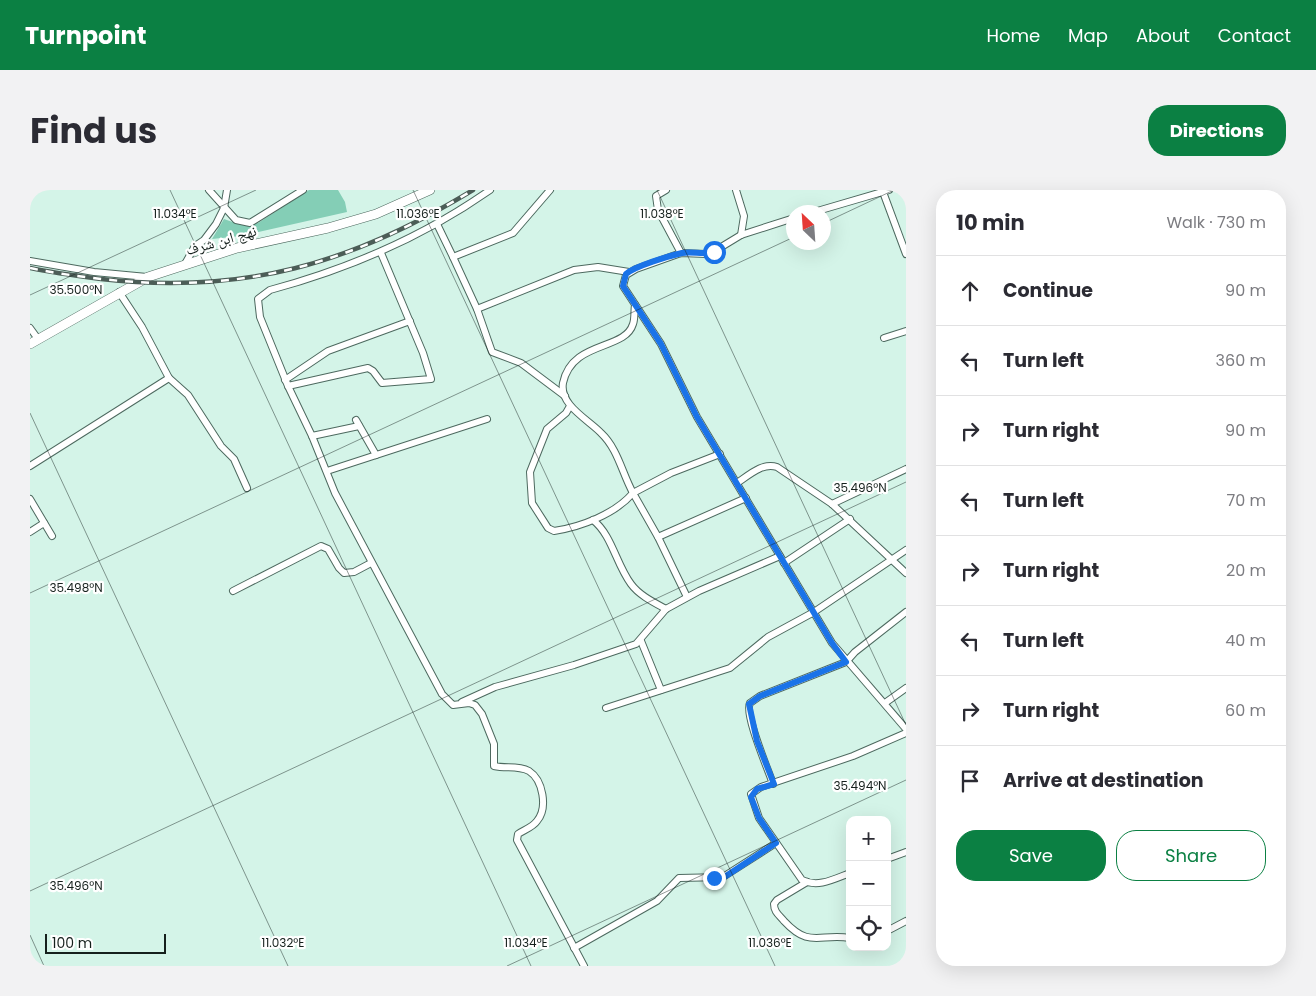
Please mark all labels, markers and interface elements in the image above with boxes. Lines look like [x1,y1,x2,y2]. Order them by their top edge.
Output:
text: Turnpoint [25,19,146,52]
text: Home [986,23,1040,48]
text: Map [1068,23,1108,48]
text: About [1136,23,1190,48]
text: Contact [1218,23,1291,48]
button: Directions [1148,105,1286,156]
text: Find us [30,106,157,155]
text: 11.034°E [153,205,197,222]
text: 11.036°E [396,205,440,222]
text: 11.038°E [640,205,684,222]
north arrow [786,205,831,250]
text: 10 min [956,208,1025,237]
text: Walk · 730 m [1166,211,1266,234]
street label: نهج ابن شرف [183,220,259,260]
route start [703,241,726,264]
icon: ahead [956,277,984,305]
text: Continue [1003,277,1093,304]
text: 90 m [1225,279,1266,302]
text: 35.500°N [49,281,103,298]
icon: left [956,347,984,375]
text: Turn left [1003,347,1084,374]
text: 360 m [1216,349,1266,372]
icon: right [956,417,984,445]
text: Turn right [1003,417,1099,444]
text: 90 m [1225,419,1266,442]
text: 35.496°N [833,479,887,496]
icon: left [956,487,984,515]
text: Turn left [1003,487,1084,514]
text: 70 m [1226,489,1266,512]
icon: right [956,557,984,585]
text: Turn right [1003,557,1099,584]
text: 20 m [1226,559,1266,582]
text: 35.498°N [49,579,103,596]
icon: left [956,627,984,655]
text: Turn left [1003,627,1084,654]
text: 40 m [1225,629,1266,652]
icon: right [956,697,984,725]
text: Turn right [1003,697,1099,724]
text: 60 m [1225,699,1266,722]
icon: arrive [956,767,984,795]
text: Arrive at destination [1003,767,1204,794]
text: 35.494°N [833,777,887,794]
map controls [846,816,891,951]
button: + [846,816,891,861]
button: Save [956,830,1106,881]
button: Share [1116,830,1266,881]
button: − [846,861,891,906]
route end [703,867,726,890]
text: 35.496°N [49,877,103,894]
button: locate [846,906,891,951]
scale bar [45,931,166,954]
text: 100 m [52,933,92,953]
text: 11.032°E [262,934,304,951]
text: 11.034°E [504,934,548,951]
text: 11.036°E [748,934,792,951]

